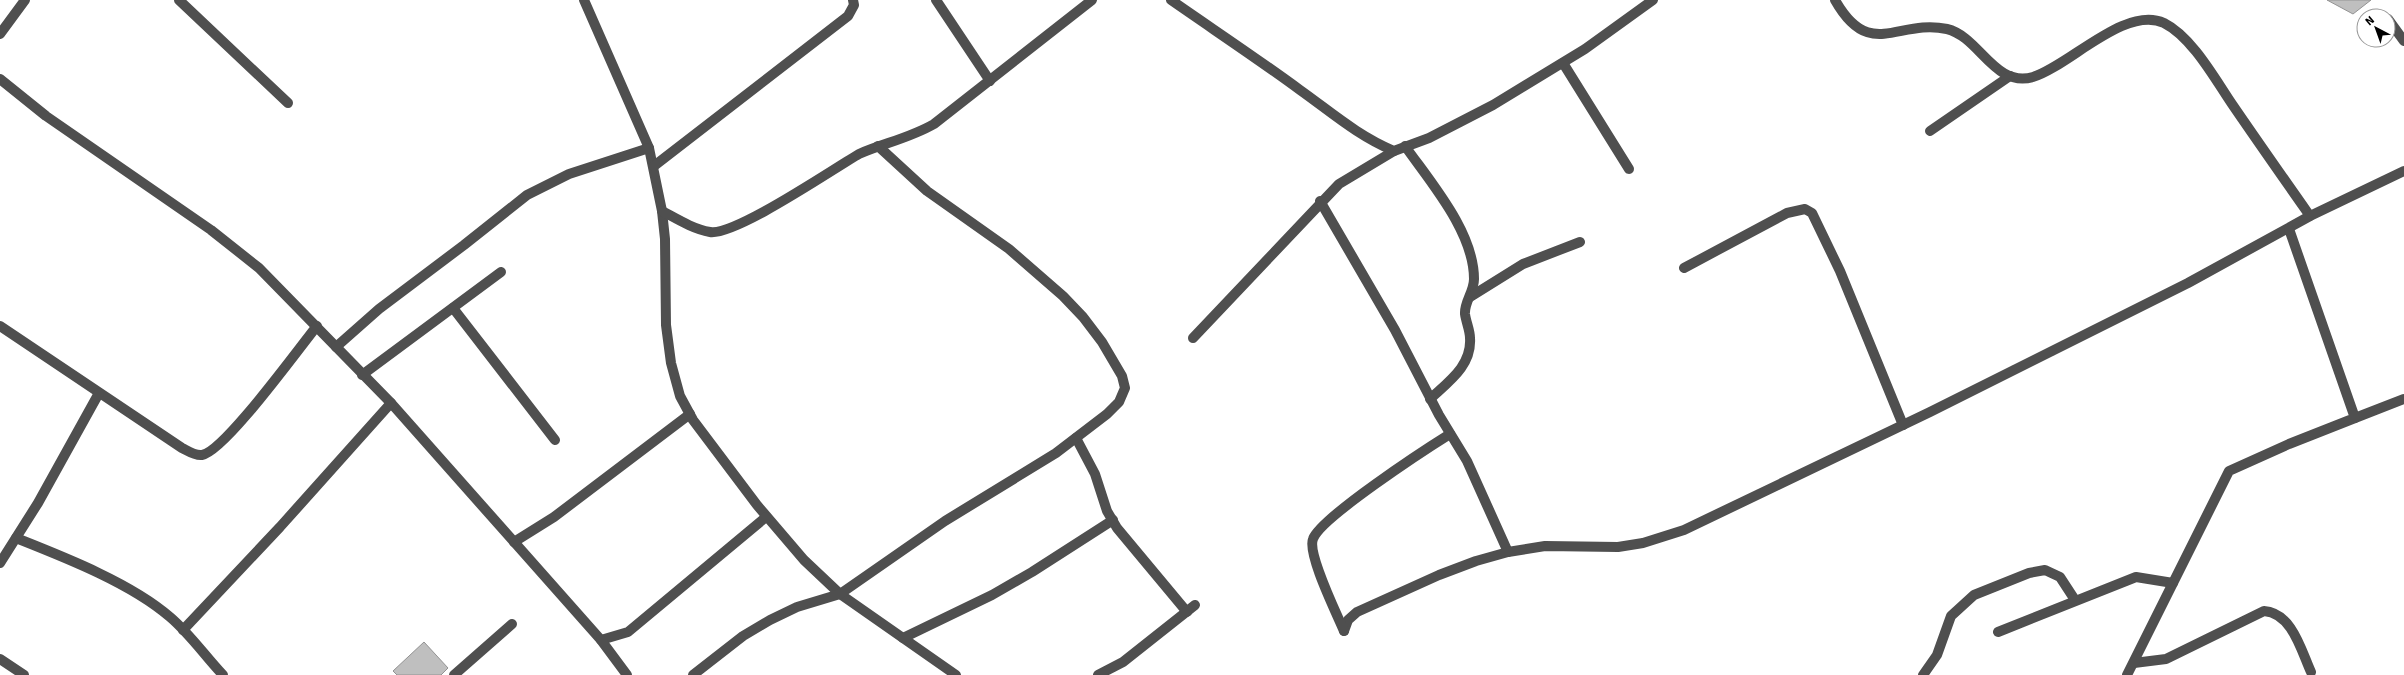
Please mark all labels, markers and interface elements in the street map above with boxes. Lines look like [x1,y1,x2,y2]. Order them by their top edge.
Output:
north arrow [2356,8,2396,48]
text: N [2363,13,2377,28]

